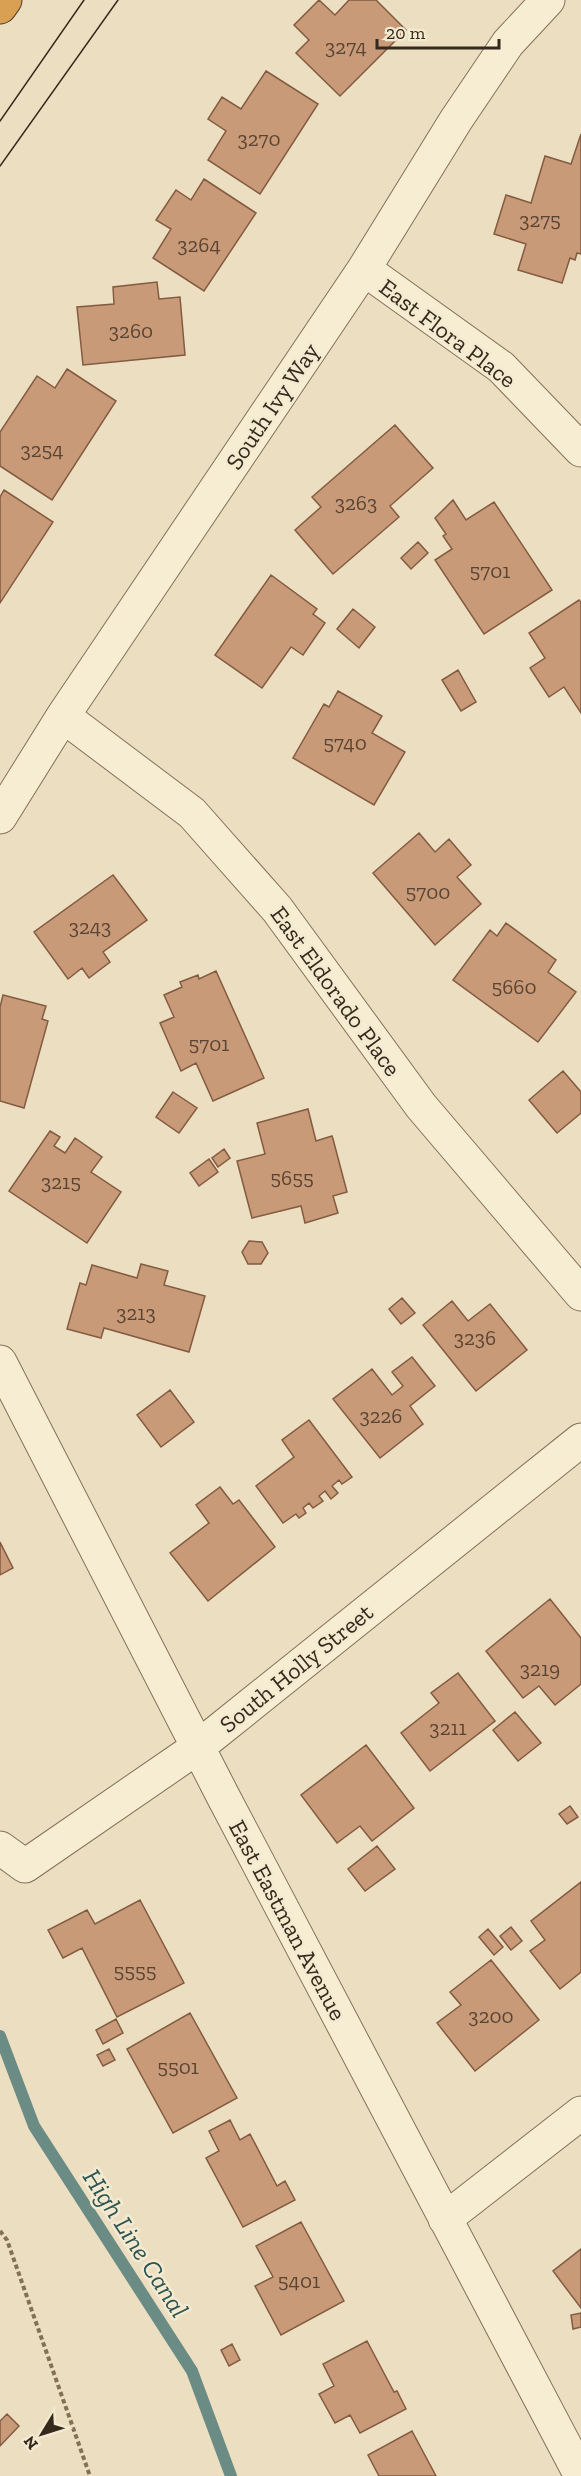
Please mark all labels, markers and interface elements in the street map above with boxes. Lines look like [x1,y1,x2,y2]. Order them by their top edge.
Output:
scale bar [377,12,498,50]
text: 20 m [386,22,426,44]
house number: 3274 [325,34,367,59]
house number: 3270 [237,126,281,151]
house number: 3275 [519,207,561,232]
house number: 3264 [177,232,221,257]
street label: East Flora Place [374,272,522,394]
house number: 3260 [109,318,153,343]
street label: South Ivy Way [219,337,325,475]
house number: 3254 [20,437,64,462]
house number: 3263 [335,490,377,515]
house number: 5701 [470,558,510,583]
house number: 5740 [323,730,367,755]
house number: 5700 [406,879,450,904]
street label: East Eldorado Place [265,900,407,1082]
house number: 3243 [69,914,111,939]
house number: 5660 [491,974,537,999]
house number: 5701 [189,1031,229,1056]
house number: 5655 [270,1165,314,1190]
house number: 3215 [41,1169,81,1194]
house number: 3213 [116,1300,156,1325]
house number: 3236 [454,1325,496,1350]
house number: 3226 [359,1403,403,1428]
street label: South Holly Street [213,1597,379,1739]
house number: 3219 [520,1656,560,1681]
house number: 3211 [429,1715,467,1740]
street label: East Eastman Avenue [223,1815,353,2025]
house number: 5555 [113,1958,157,1983]
house number: 3200 [468,2003,514,2028]
house number: 5501 [157,2054,199,2079]
water label: High Line Canal [76,2163,196,2323]
house number: 5401 [278,2268,320,2293]
north arrow [12,2404,72,2464]
text: N [19,2432,42,2454]

